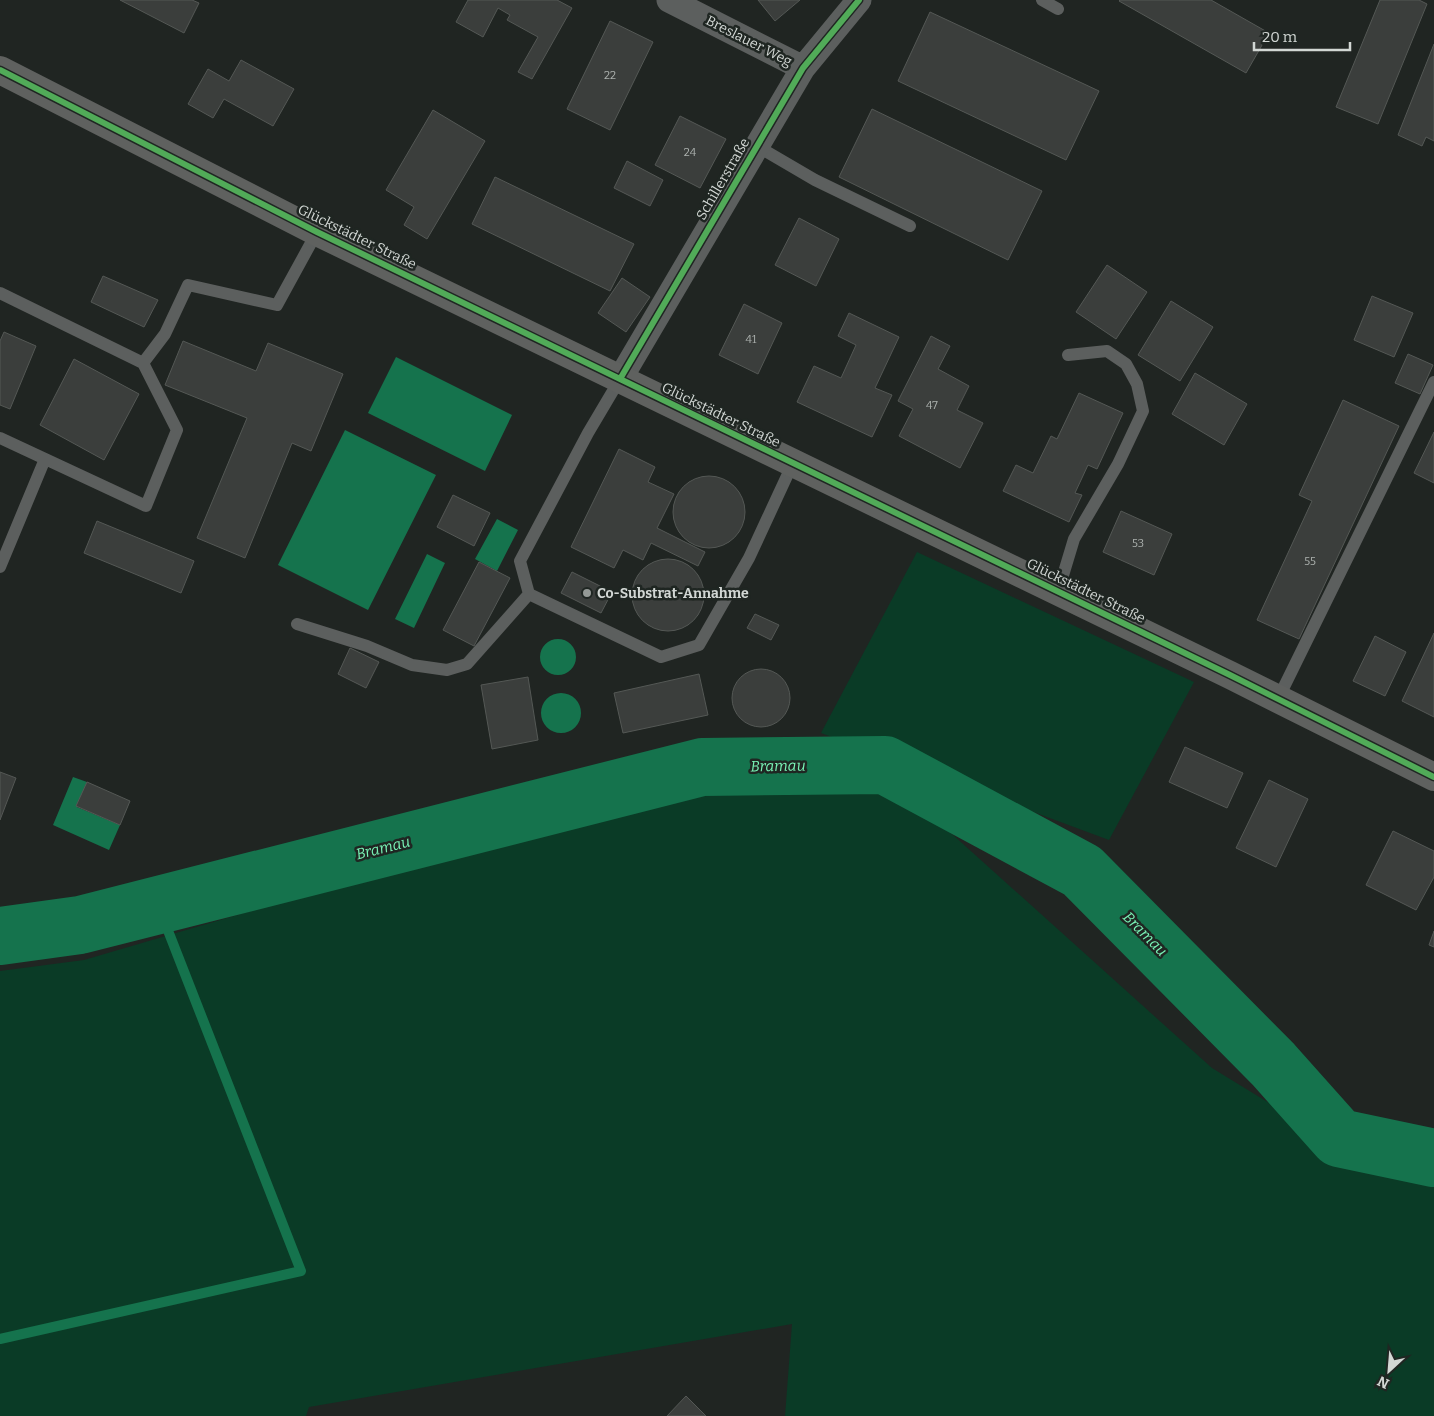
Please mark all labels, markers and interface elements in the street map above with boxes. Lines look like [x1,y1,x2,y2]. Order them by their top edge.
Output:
street label: Breslauer Weg [703,12,795,70]
scale bar [1254,20,1350,52]
text: 20 m [1262,28,1298,46]
house number: 22 [604,69,616,82]
street label: Schillerstraße [693,135,753,223]
house number: 24 [684,146,697,159]
street label: Glückstädter Straße [295,201,419,273]
house number: 41 [746,333,757,346]
street label: Glückstädter Straße [659,379,783,451]
house number: 47 [926,399,938,412]
house number: 53 [1132,537,1144,550]
street label: Glückstädter Straße [1024,555,1148,627]
house number: 55 [1304,555,1316,568]
place label: Co-Substrat-Annahme [597,585,749,602]
marker: Co-Substrat-Annahme [581,587,593,599]
water label: Bramau [750,757,806,775]
water label: Bramau [354,833,412,863]
water label: Bramau [1119,908,1171,960]
north arrow [1364,1346,1414,1396]
text: N [1375,1372,1392,1392]

